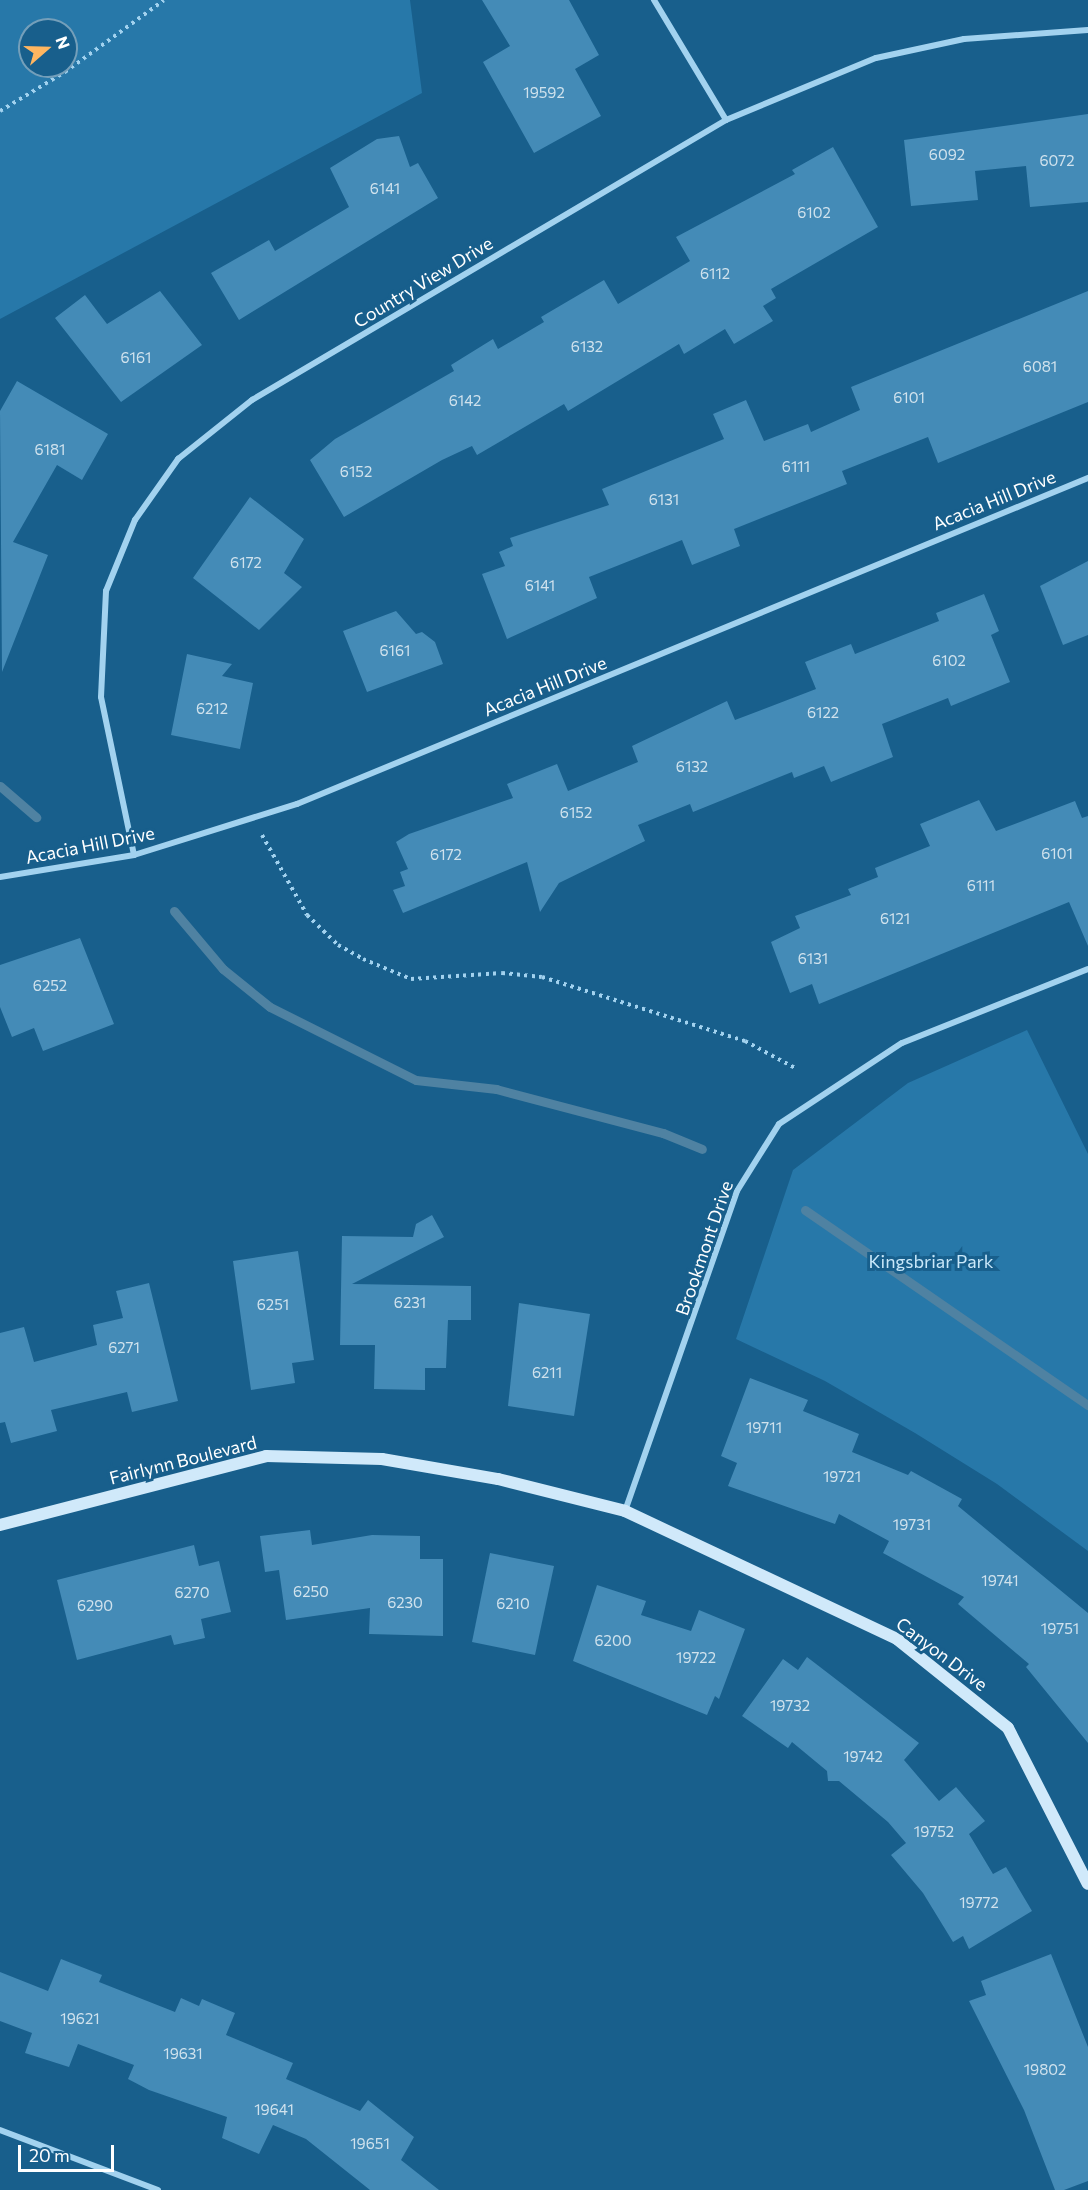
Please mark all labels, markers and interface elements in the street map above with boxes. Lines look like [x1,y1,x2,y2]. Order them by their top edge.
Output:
north arrow [18,18,78,78]
text: N [53,33,74,51]
house number: 19592 [523,84,565,102]
house number: 6092 [929,146,965,164]
house number: 6072 [1039,152,1075,170]
house number: 6141 [370,180,400,198]
house number: 6102 [797,204,831,222]
street label: Country View Drive [350,232,496,332]
house number: 6112 [700,265,730,283]
house number: 6132 [571,338,603,356]
house number: 6161 [120,349,152,367]
house number: 6081 [1023,358,1057,376]
house number: 6101 [893,389,925,407]
house number: 6142 [449,392,481,410]
house number: 6181 [34,441,66,459]
house number: 6111 [782,458,810,476]
house number: 6152 [340,463,372,481]
street label: Acacia Hill Drive [929,465,1059,535]
house number: 6131 [649,491,679,509]
house number: 6172 [230,554,262,572]
house number: 6141 [525,577,555,595]
house number: 6161 [379,642,411,660]
street label: Acacia Hill Drive [480,651,610,721]
house number: 6102 [932,652,966,670]
house number: 6212 [196,700,228,718]
house number: 6122 [807,704,839,722]
house number: 6132 [676,758,708,776]
house number: 6152 [560,804,592,822]
street label: Acacia Hill Drive [24,822,156,868]
house number: 6101 [1041,845,1073,863]
house number: 6172 [430,846,462,864]
house number: 6111 [967,877,995,895]
house number: 6121 [880,910,910,928]
house number: 6131 [798,950,828,968]
house number: 6252 [33,977,67,995]
street label: Brookmont Drive [671,1178,737,1318]
park label: Kingsbriar Park [868,1250,994,1272]
house number: 6231 [394,1294,426,1312]
house number: 6251 [257,1296,289,1314]
house number: 6271 [108,1339,140,1357]
house number: 6211 [532,1364,562,1382]
house number: 19711 [746,1419,782,1437]
street label: Fairlynn Boulevard [107,1431,259,1489]
house number: 19721 [823,1468,861,1486]
house number: 19731 [893,1516,931,1534]
house number: 19741 [981,1572,1019,1590]
house number: 6250 [293,1583,329,1601]
house number: 6270 [174,1584,210,1602]
house number: 6230 [387,1594,423,1612]
house number: 6210 [496,1595,530,1613]
house number: 6290 [77,1597,113,1615]
street label: Canyon Drive [892,1613,992,1695]
house number: 19751 [1041,1620,1079,1638]
house number: 6200 [595,1632,631,1650]
house number: 19722 [676,1649,716,1667]
house number: 19732 [770,1697,810,1715]
house number: 19742 [843,1748,883,1766]
house number: 19752 [914,1823,954,1841]
house number: 19772 [959,1894,999,1912]
house number: 19621 [60,2010,100,2028]
house number: 19631 [163,2045,203,2063]
house number: 19802 [1024,2061,1066,2079]
house number: 19641 [254,2101,294,2119]
scale bar [21,2133,117,2171]
house number: 19651 [350,2135,390,2153]
text: 20 m [29,2144,70,2166]

